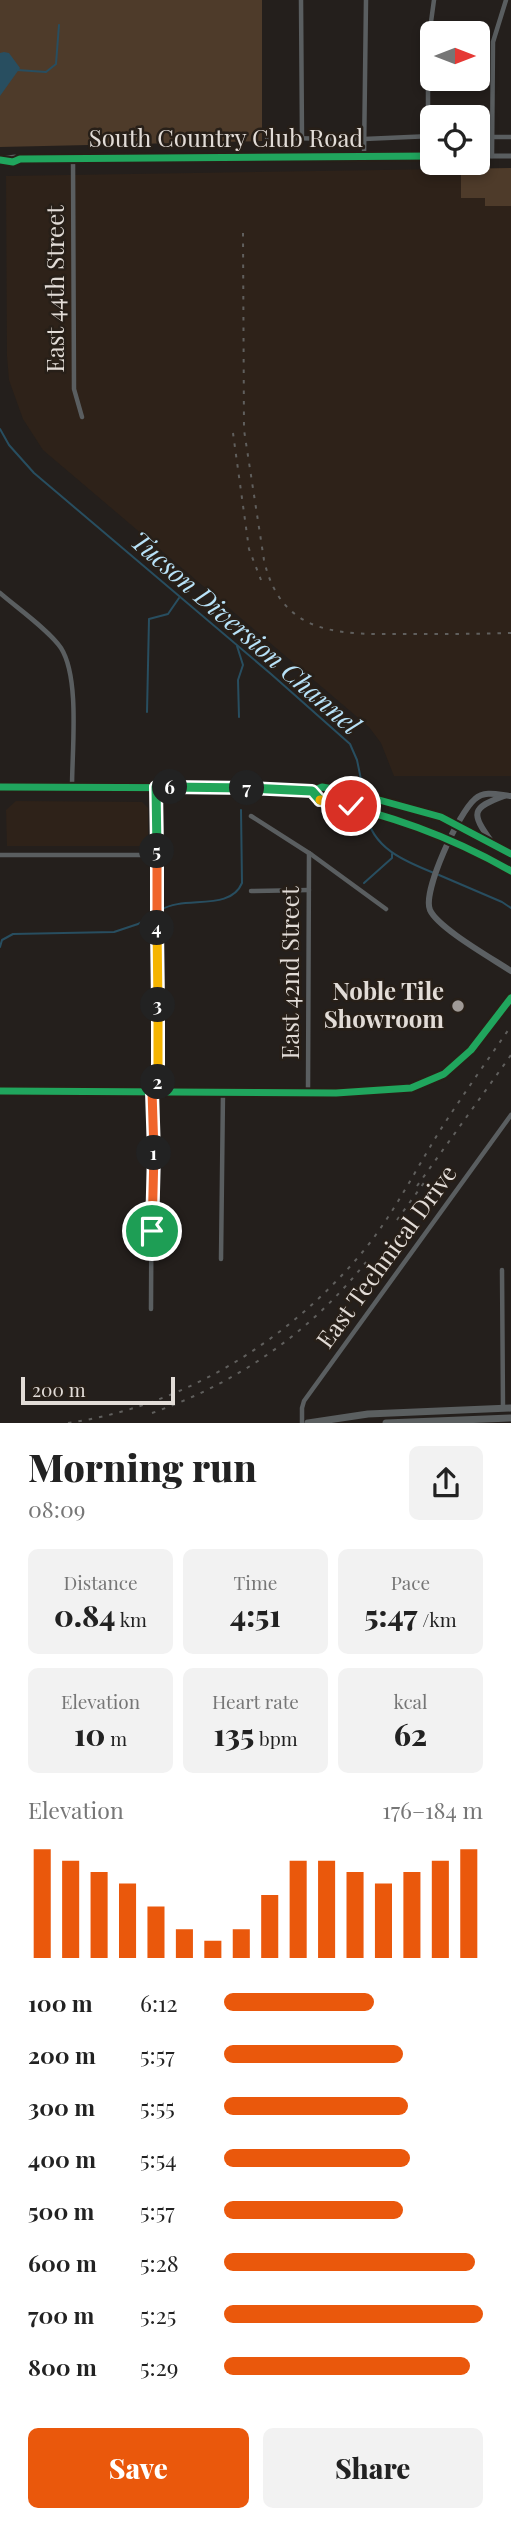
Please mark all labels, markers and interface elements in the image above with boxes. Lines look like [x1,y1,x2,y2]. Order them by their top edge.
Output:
north arrow [420,21,490,91]
map controls [420,21,490,175]
button: locate [420,105,490,175]
street label: South Country Club Road [89,121,363,153]
street label: East 44th Street [38,205,70,373]
water label: Tucson Diversion Channel [124,522,370,743]
pin: 6 [152,770,188,804]
pin: 7 [230,770,264,806]
text: 6 [164,773,175,799]
text: 7 [242,774,251,800]
pin [321,776,381,836]
icon: check [332,787,370,825]
pin: 5 [140,834,174,868]
text: 5 [152,837,161,863]
street label: East 42nd Street [273,886,305,1059]
pin: 4 [140,911,174,946]
text: 4 [151,914,162,940]
place label: Noble Tile Showroom [324,974,444,1034]
pin: 3 [140,988,176,1023]
text: 3 [153,991,162,1017]
marker: Noble Tile Showroom [450,998,466,1014]
pin: 2 [140,1064,176,1100]
text: 2 [153,1068,162,1094]
pin: 1 [136,1136,172,1170]
text: 1 [150,1139,157,1165]
street label: East Technical Drive [308,1158,463,1354]
pin [122,1201,182,1261]
icon: arrive [133,1212,171,1250]
scale bar [21,1374,175,1406]
text: 200 m [32,1376,86,1402]
text: Morning run [28,1441,257,1492]
button: share [409,1446,483,1520]
text: 08:09 [28,1493,85,1524]
text: Distance [63,1569,138,1595]
text: Time [234,1569,277,1595]
text: Pace [391,1569,430,1595]
text: 0.84 [54,1595,116,1635]
text: 4:51 [230,1595,281,1635]
text: 5:47 [364,1595,418,1635]
text: km [116,1606,147,1632]
text: /km [418,1606,457,1632]
text: Elevation [61,1688,140,1714]
text: Heart rate [212,1688,299,1714]
text: kcal [393,1688,428,1714]
text: 10 [74,1714,105,1754]
text: 135 [213,1714,254,1754]
text: 62 [394,1714,427,1754]
text: m [105,1725,127,1751]
text: bpm [254,1725,298,1751]
text: Elevation [28,1794,124,1825]
text: 176–184 m [382,1794,483,1825]
text: 100 m [28,1987,93,2018]
text: 6:12 [140,1987,178,2018]
text: 200 m [28,2039,96,2070]
text: 5:57 [140,2039,175,2070]
text: 300 m [28,2091,95,2122]
text: 5:55 [140,2091,175,2122]
text: 400 m [28,2143,96,2174]
text: 5:54 [140,2143,177,2174]
text: 500 m [28,2195,94,2226]
text: 5:57 [140,2195,175,2226]
text: 600 m [28,2247,97,2278]
text: 5:28 [140,2247,179,2278]
text: 700 m [28,2299,94,2330]
text: 5:25 [140,2299,176,2330]
text: 800 m [28,2351,97,2382]
text: 5:29 [140,2351,178,2382]
button: Save [28,2428,249,2508]
button: Share [263,2428,483,2508]

